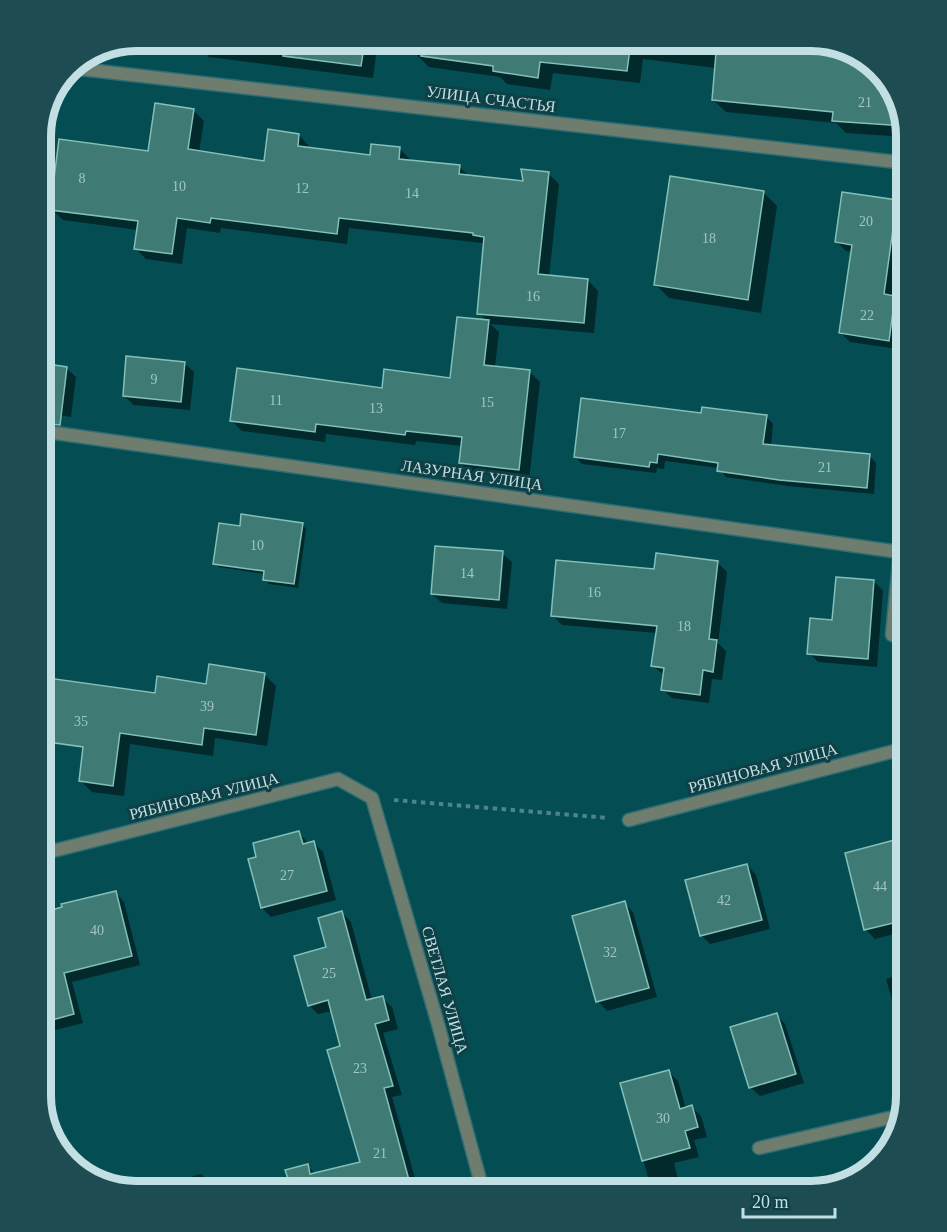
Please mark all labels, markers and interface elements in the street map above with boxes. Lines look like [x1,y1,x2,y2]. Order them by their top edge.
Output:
street label: УЛИЦА СЧАСТЬЯ [425,83,557,116]
house number: 21 [858,95,872,110]
house number: 8 [79,171,86,186]
house number: 10 [172,179,186,194]
house number: 12 [295,181,309,196]
house number: 14 [405,186,419,201]
house number: 20 [859,214,873,229]
house number: 18 [702,231,716,246]
house number: 16 [526,289,540,304]
house number: 22 [860,308,874,323]
house number: 9 [151,372,158,387]
house number: 11 [269,393,283,408]
house number: 15 [480,395,494,410]
house number: 13 [369,401,383,416]
house number: 17 [612,426,626,441]
street label: ЛАЗУРНАЯ УЛИЦА [400,457,544,494]
house number: 21 [818,460,832,475]
house number: 10 [250,538,264,553]
house number: 14 [460,566,474,581]
house number: 16 [587,585,601,600]
house number: 18 [677,619,691,634]
house number: 39 [200,699,214,714]
house number: 35 [74,714,88,729]
street label: РЯБИНОВАЯ УЛИЦА [687,740,840,797]
street label: РЯБИНОВАЯ УЛИЦА [128,769,281,824]
house number: 27 [280,868,294,883]
house number: 44 [873,879,887,894]
house number: 42 [717,893,731,908]
house number: 40 [90,923,104,938]
street label: СВЕТЛАЯ УЛИЦА [418,924,472,1057]
house number: 32 [603,945,617,960]
house number: 25 [322,966,336,981]
house number: 23 [353,1061,367,1076]
house number: 30 [656,1111,670,1126]
house number: 21 [373,1146,387,1161]
scale bar [743,1181,834,1219]
text: 20 m [752,1192,789,1212]

